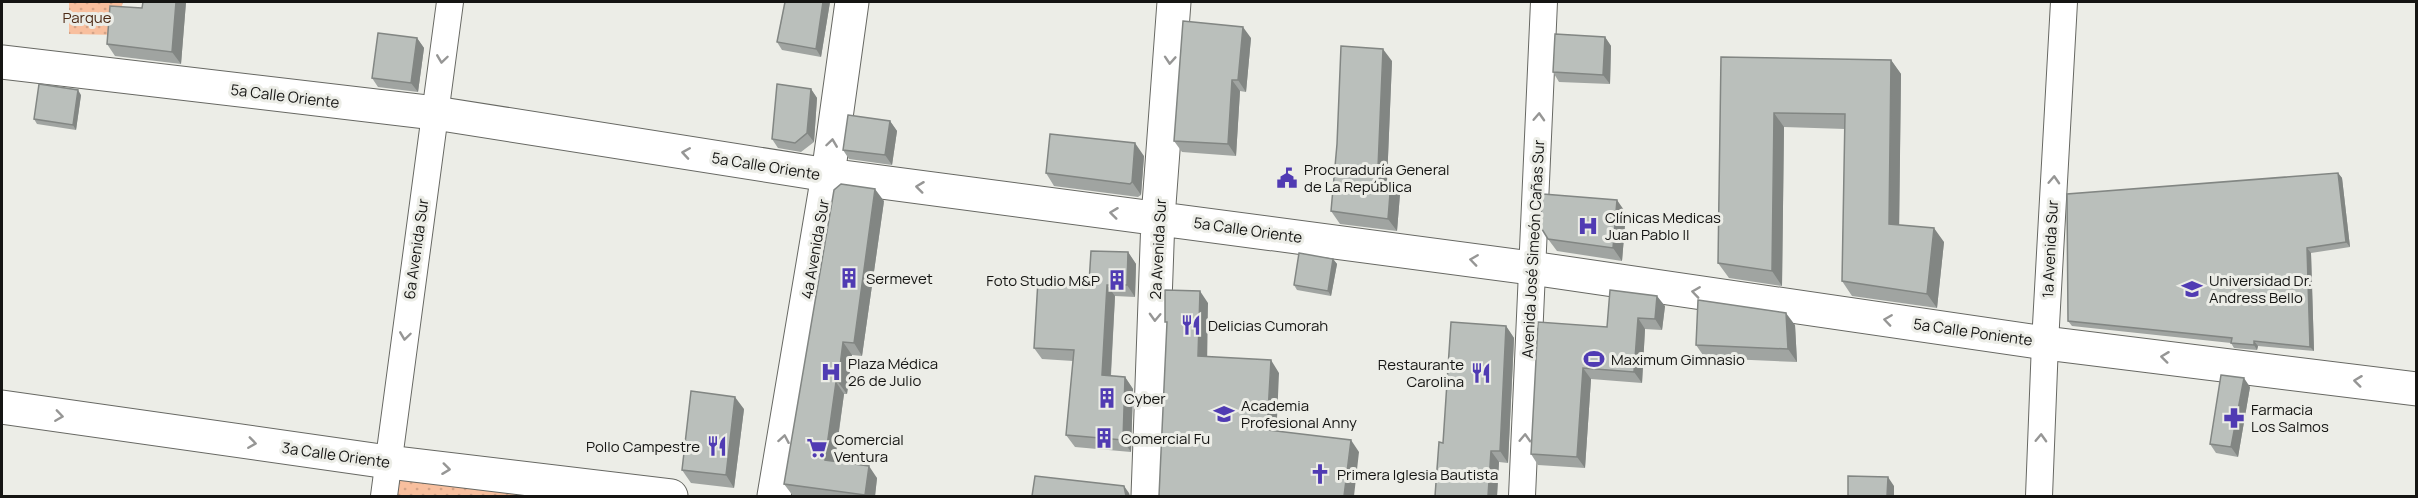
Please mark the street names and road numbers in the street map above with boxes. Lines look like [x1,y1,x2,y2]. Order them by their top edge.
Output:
street label: 5a Calle Oriente [229,79,341,113]
street label: Avenida José Simeón Cañas Sur [1517,139,1549,359]
street label: 5a Calle Oriente [710,147,822,185]
street label: 6a Avenida Sur [399,197,434,301]
street label: 4a Avenida Sur [796,197,834,301]
street label: 2a Avenida Sur [1145,198,1171,300]
street label: 1a Avenida Sur [2037,199,2063,299]
street label: 5a Calle Oriente [1192,212,1304,248]
street label: 5a Calle Poniente [1912,313,2034,351]
street label: 3a Calle Oriente [280,437,392,473]

